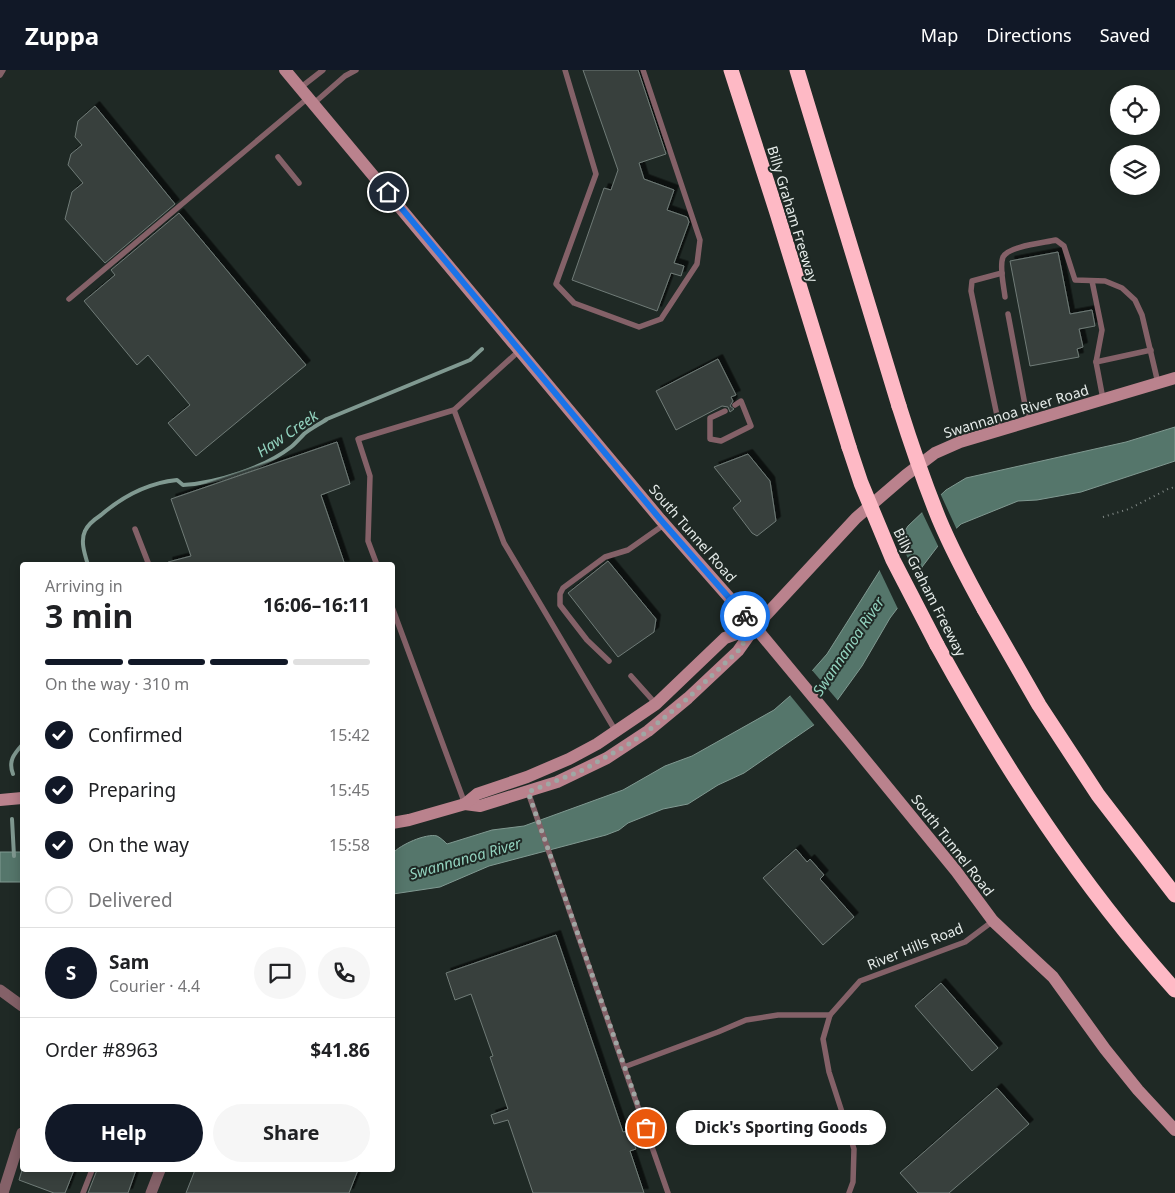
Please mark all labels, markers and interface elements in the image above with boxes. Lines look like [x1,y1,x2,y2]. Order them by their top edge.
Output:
text: Zuppa [25,19,99,52]
text: Map [921,23,958,47]
text: Directions [986,23,1072,47]
text: Saved [1100,23,1150,47]
map controls [1110,85,1160,195]
button: locate [1110,85,1160,135]
street label: Billy Graham Freeway [763,143,823,285]
button: layers [1110,145,1160,195]
pin [367,171,409,213]
icon: home [374,178,402,206]
street label: Swannanoa River Road [941,380,1091,442]
water label: Haw Creek [252,405,322,461]
street label: South Tunnel Road [645,480,741,586]
street label: Billy Graham Freeway [889,525,971,660]
text: Arriving in [45,575,123,597]
courier [720,591,770,641]
text: 16:06–16:11 [263,592,370,618]
water label: Swannanoa River [807,592,889,699]
text: 3 min [45,594,133,637]
icon: bike [731,602,759,630]
text: On the way · 310 m [45,673,189,695]
icon: check [45,721,73,749]
text: Confirmed [88,722,183,748]
text: 15:42 [329,724,370,746]
icon: check [45,776,73,804]
text: Preparing [88,777,176,803]
text: 15:45 [329,779,370,801]
street label: South Tunnel Road [907,790,999,900]
icon: check [45,831,73,859]
text: On the way [88,832,189,858]
water label: Swannanoa River [407,832,524,884]
text: 15:58 [329,834,370,856]
text: Delivered [88,887,173,913]
street label: River Hills Road [864,918,966,974]
button: chat [254,947,306,999]
button: phone [318,947,370,999]
text: Sam [109,949,149,975]
text: S [66,960,76,986]
text: Courier · 4.4 [109,975,200,997]
text: Order #8963 [45,1037,158,1063]
text: $41.86 [310,1037,370,1063]
button: Help [45,1104,203,1162]
button: Share [213,1104,370,1162]
pin [625,1107,667,1149]
callout: Dick's Sporting Goods [676,1110,886,1146]
icon: bag [632,1114,660,1142]
text: Dick's Sporting Goods [695,1116,867,1138]

